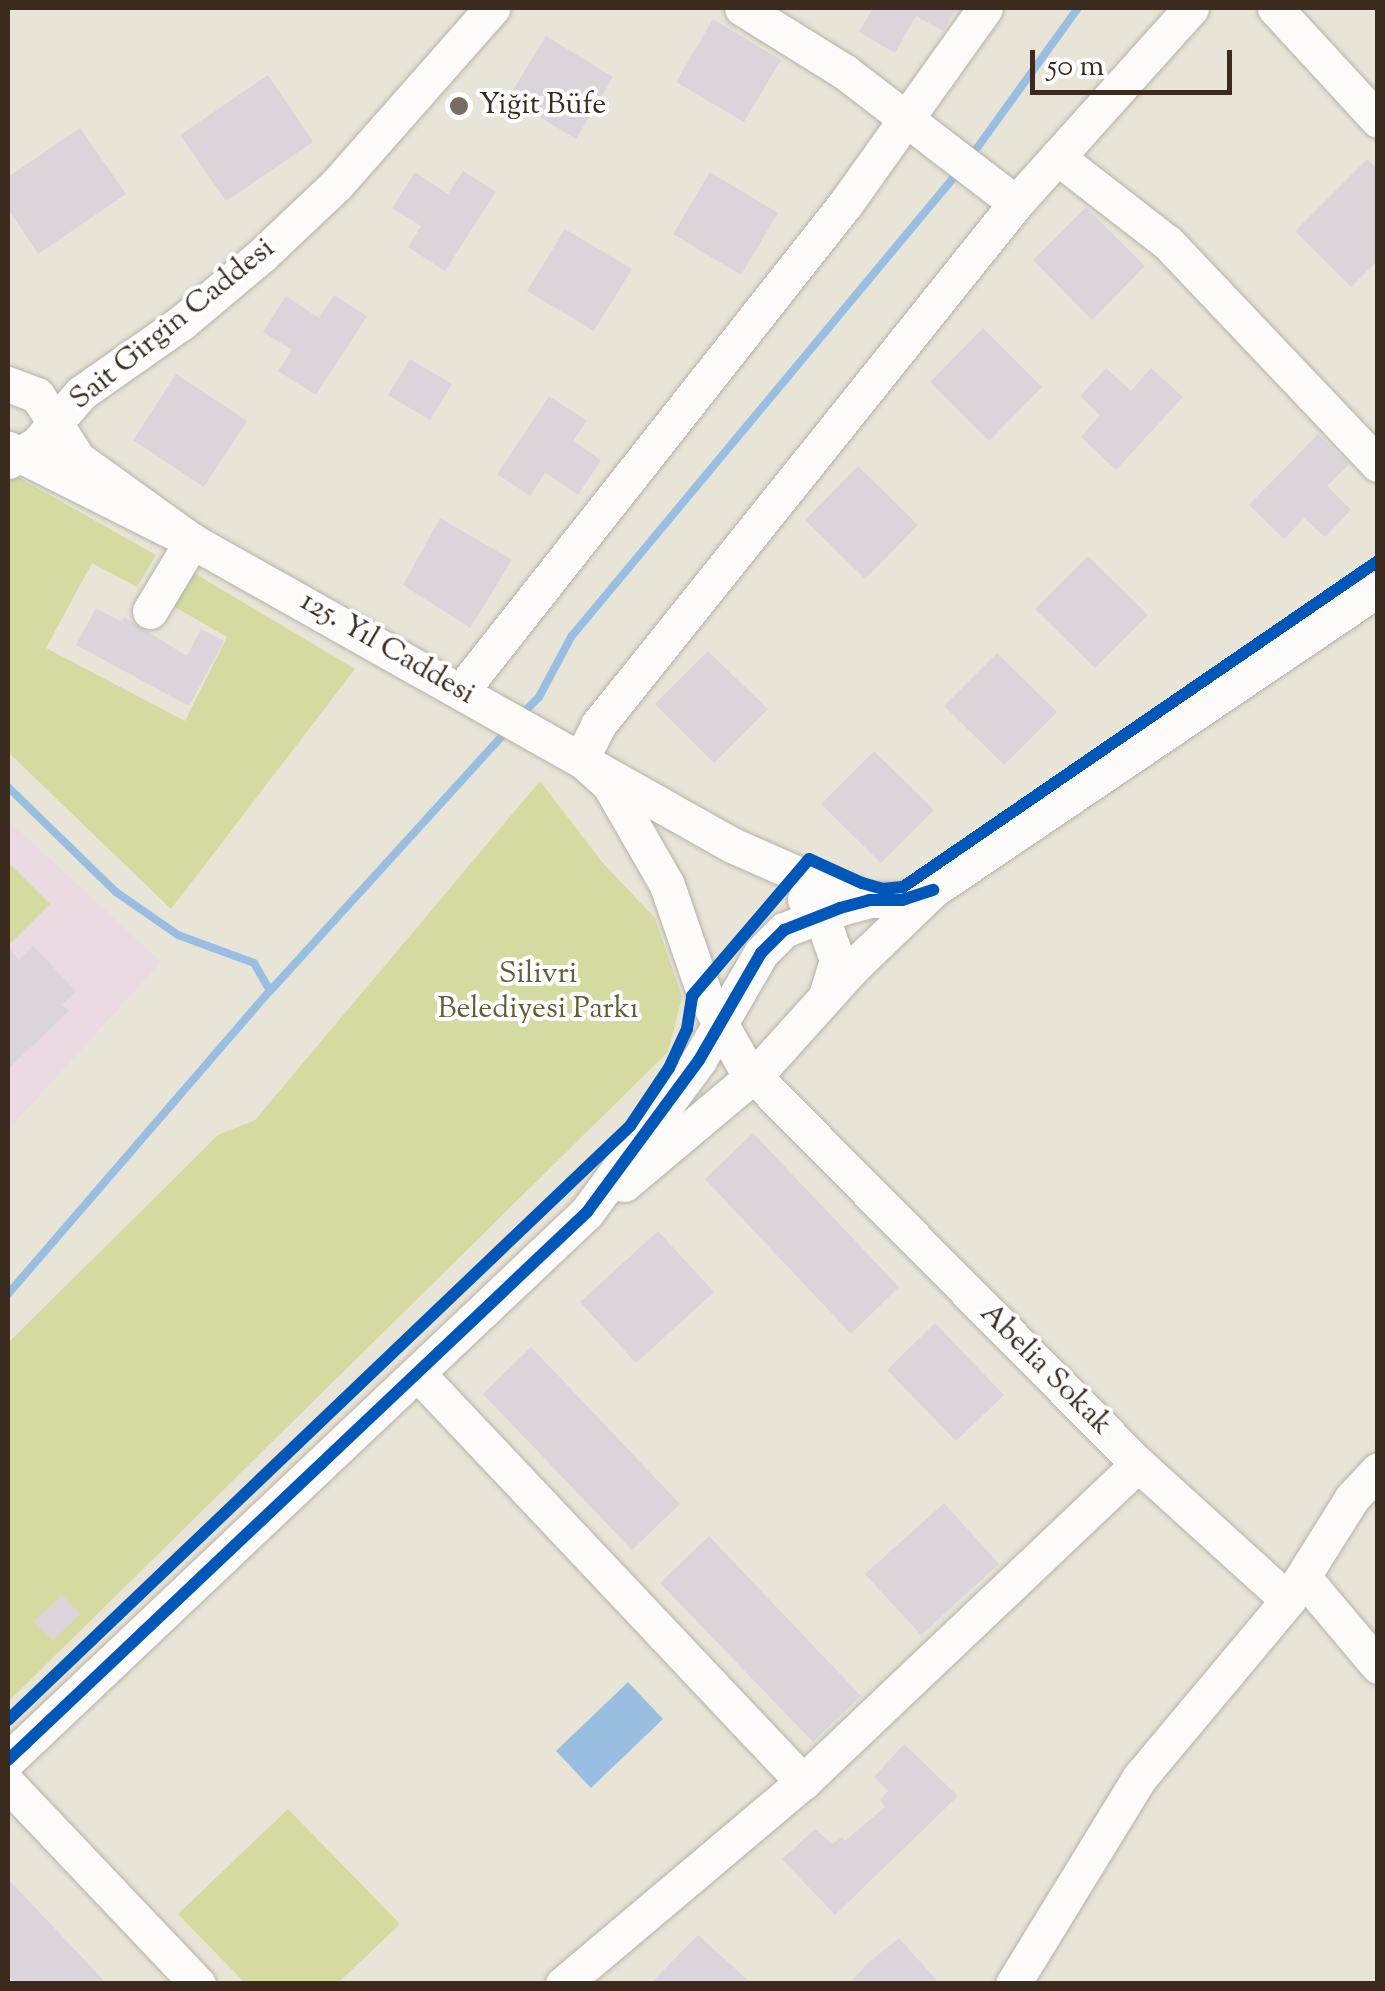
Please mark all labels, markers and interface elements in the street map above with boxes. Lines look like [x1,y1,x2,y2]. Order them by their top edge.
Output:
scale bar [1035,30,1238,92]
text: 50 m [1047,46,1104,89]
place label: Yiğit Büfe [479,88,606,124]
marker: Yiğit Büfe [448,95,470,117]
street label: Sait Girgin Caddesi [63,231,283,419]
street label: 125. Yıl Caddesi [293,584,481,714]
park label: Silivri Belediyesi Parkı [437,957,639,1028]
street label: Abelia Sokak [971,1296,1119,1444]

